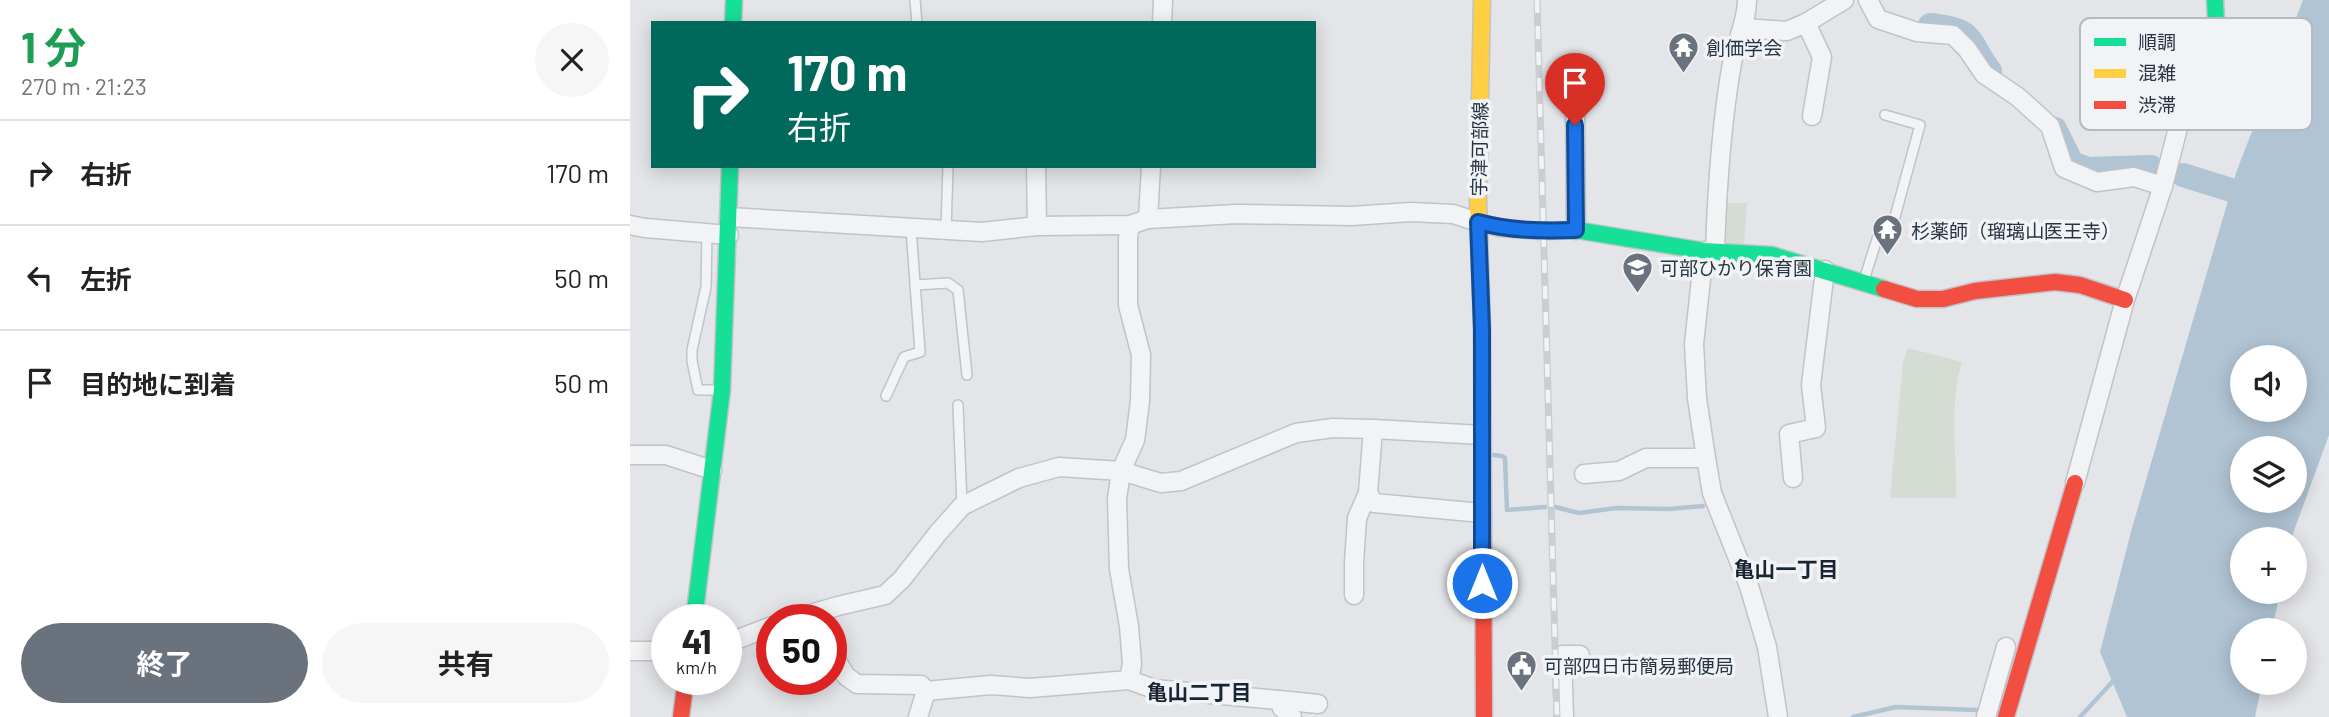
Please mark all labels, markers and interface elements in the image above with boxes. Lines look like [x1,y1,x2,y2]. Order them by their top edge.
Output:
legend [2080,18,2312,130]
text: 1 分 [21,21,86,71]
button: close [535,23,609,97]
temple icon: 創価学会 [1666,30,1700,74]
text: 順調 [2138,30,2176,53]
place label: 創価学会 [1706,36,1782,59]
text: 170 m [787,42,907,101]
icon: right [672,49,763,140]
pin [1545,53,1605,125]
text: 混雑 [2138,61,2176,84]
icon: arrive [1556,64,1594,102]
text: 270 m · 21:23 [21,72,147,100]
text: 渋滞 [2138,93,2176,116]
street label: 宇津可部線 [1467,101,1491,197]
text: 右折 [787,107,851,145]
icon: right [21,154,59,192]
text: 170 m [546,157,609,188]
text: 右折 [80,158,132,189]
temple icon: 杉薬師（瑠璃山医王寺） [1871,213,1905,257]
place label: 杉薬師（瑠璃山医王寺） [1911,219,2120,242]
school or university icon: 可部ひかり保育園 [1620,250,1654,294]
place label: 可部ひかり保育園 [1660,256,1812,279]
icon: left [21,259,59,297]
text: 50 m [554,262,609,293]
text: 左折 [80,263,132,294]
map controls [2230,345,2307,695]
button: sound [2230,345,2307,422]
icon: arrive [21,364,59,402]
text: 50 m [554,367,609,398]
text: 目的地に到着 [80,368,236,399]
button: layers [2230,436,2307,513]
button: + [2230,527,2307,604]
position arrow [1445,546,1519,620]
district label: 亀山一丁目 [1734,556,1839,581]
speed limit sign: 50 [756,604,847,695]
button: − [2230,618,2307,695]
text: 41 [681,619,712,661]
button: 終了 [21,623,308,703]
button: 共有 [322,623,609,703]
public building icon: 可部四日市簡易郵便局 [1504,648,1538,692]
place label: 可部四日市簡易郵便局 [1544,654,1734,677]
text: km/h [676,656,717,678]
district label: 亀山二丁目 [1147,679,1252,704]

